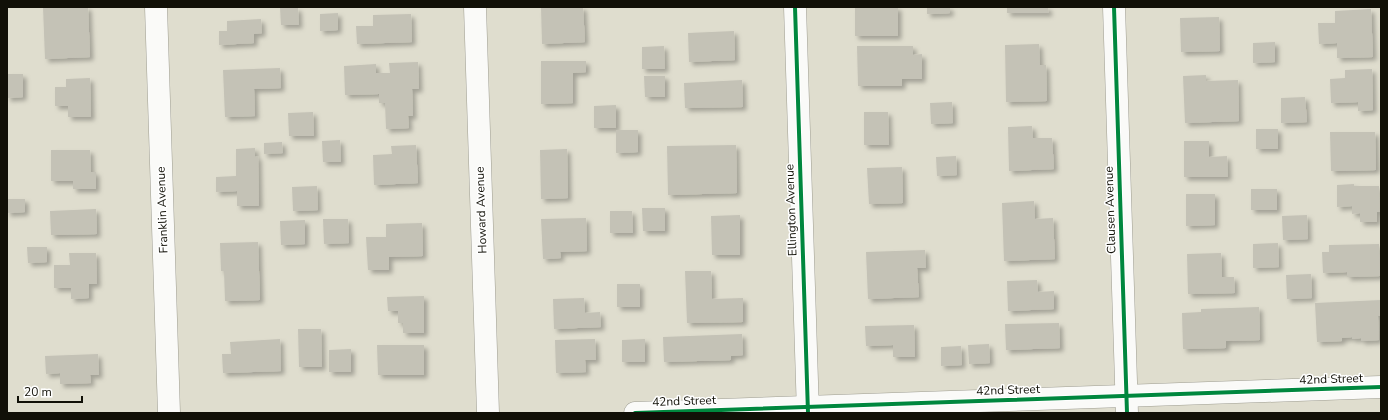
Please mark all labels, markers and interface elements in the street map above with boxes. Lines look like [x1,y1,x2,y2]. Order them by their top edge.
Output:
street label: Ellington Avenue [781,164,801,256]
street label: Franklin Avenue [152,166,172,254]
street label: Howard Avenue [471,166,491,254]
street label: Clausen Avenue [1100,166,1120,254]
street label: 42nd Street [1299,370,1364,388]
scale bar [18,378,82,404]
street label: 42nd Street [976,381,1041,399]
text: 20 m [24,384,52,400]
street label: 42nd Street [652,392,717,410]

